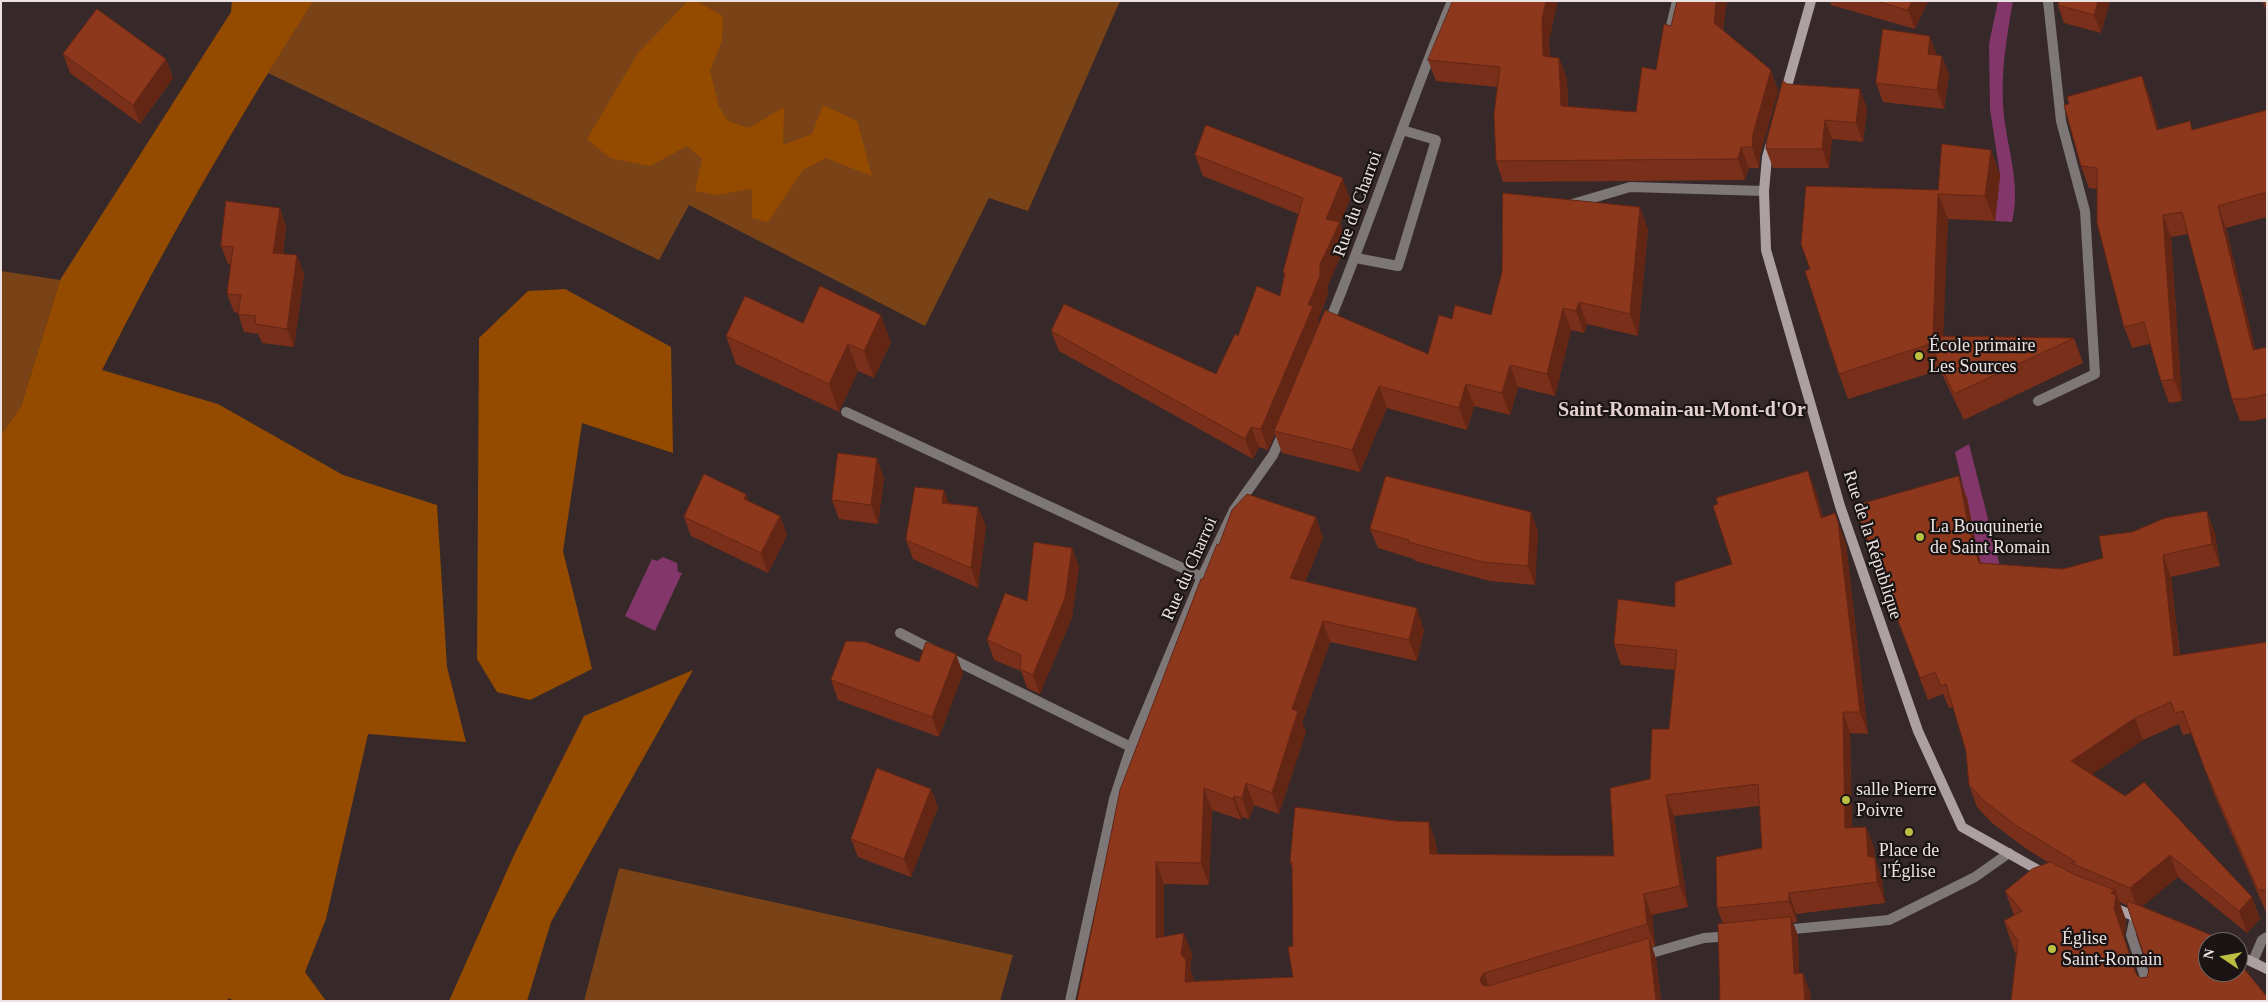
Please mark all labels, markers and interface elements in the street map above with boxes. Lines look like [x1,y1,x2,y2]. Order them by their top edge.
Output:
street label: Rue du Charroi [1329,148,1387,260]
place label: École primaire Les Sources [1929,335,2035,378]
marker: École primaire Les Sources [1913,350,1925,362]
district label: Saint-Romain-au-Mont-d'Or [1558,399,1806,423]
street label: Rue de la République [1838,468,1906,622]
street label: Rue du Charroi [1158,514,1222,624]
place label: La Bouquinerie de Saint Romain [1930,516,2050,558]
marker: La Bouquinerie de Saint Romain [1914,531,1926,543]
place label: salle Pierre Poivre [1856,779,1936,822]
marker: salle Pierre Poivre [1840,794,1852,806]
marker: Place de l'Église [1903,826,1915,838]
place label: Place de l'Église [1879,840,1939,882]
place label: Église Saint-Romain [2062,928,2162,971]
north arrow [2198,932,2248,982]
marker: Église Saint-Romain [2046,943,2058,955]
text: N [2200,947,2217,960]

